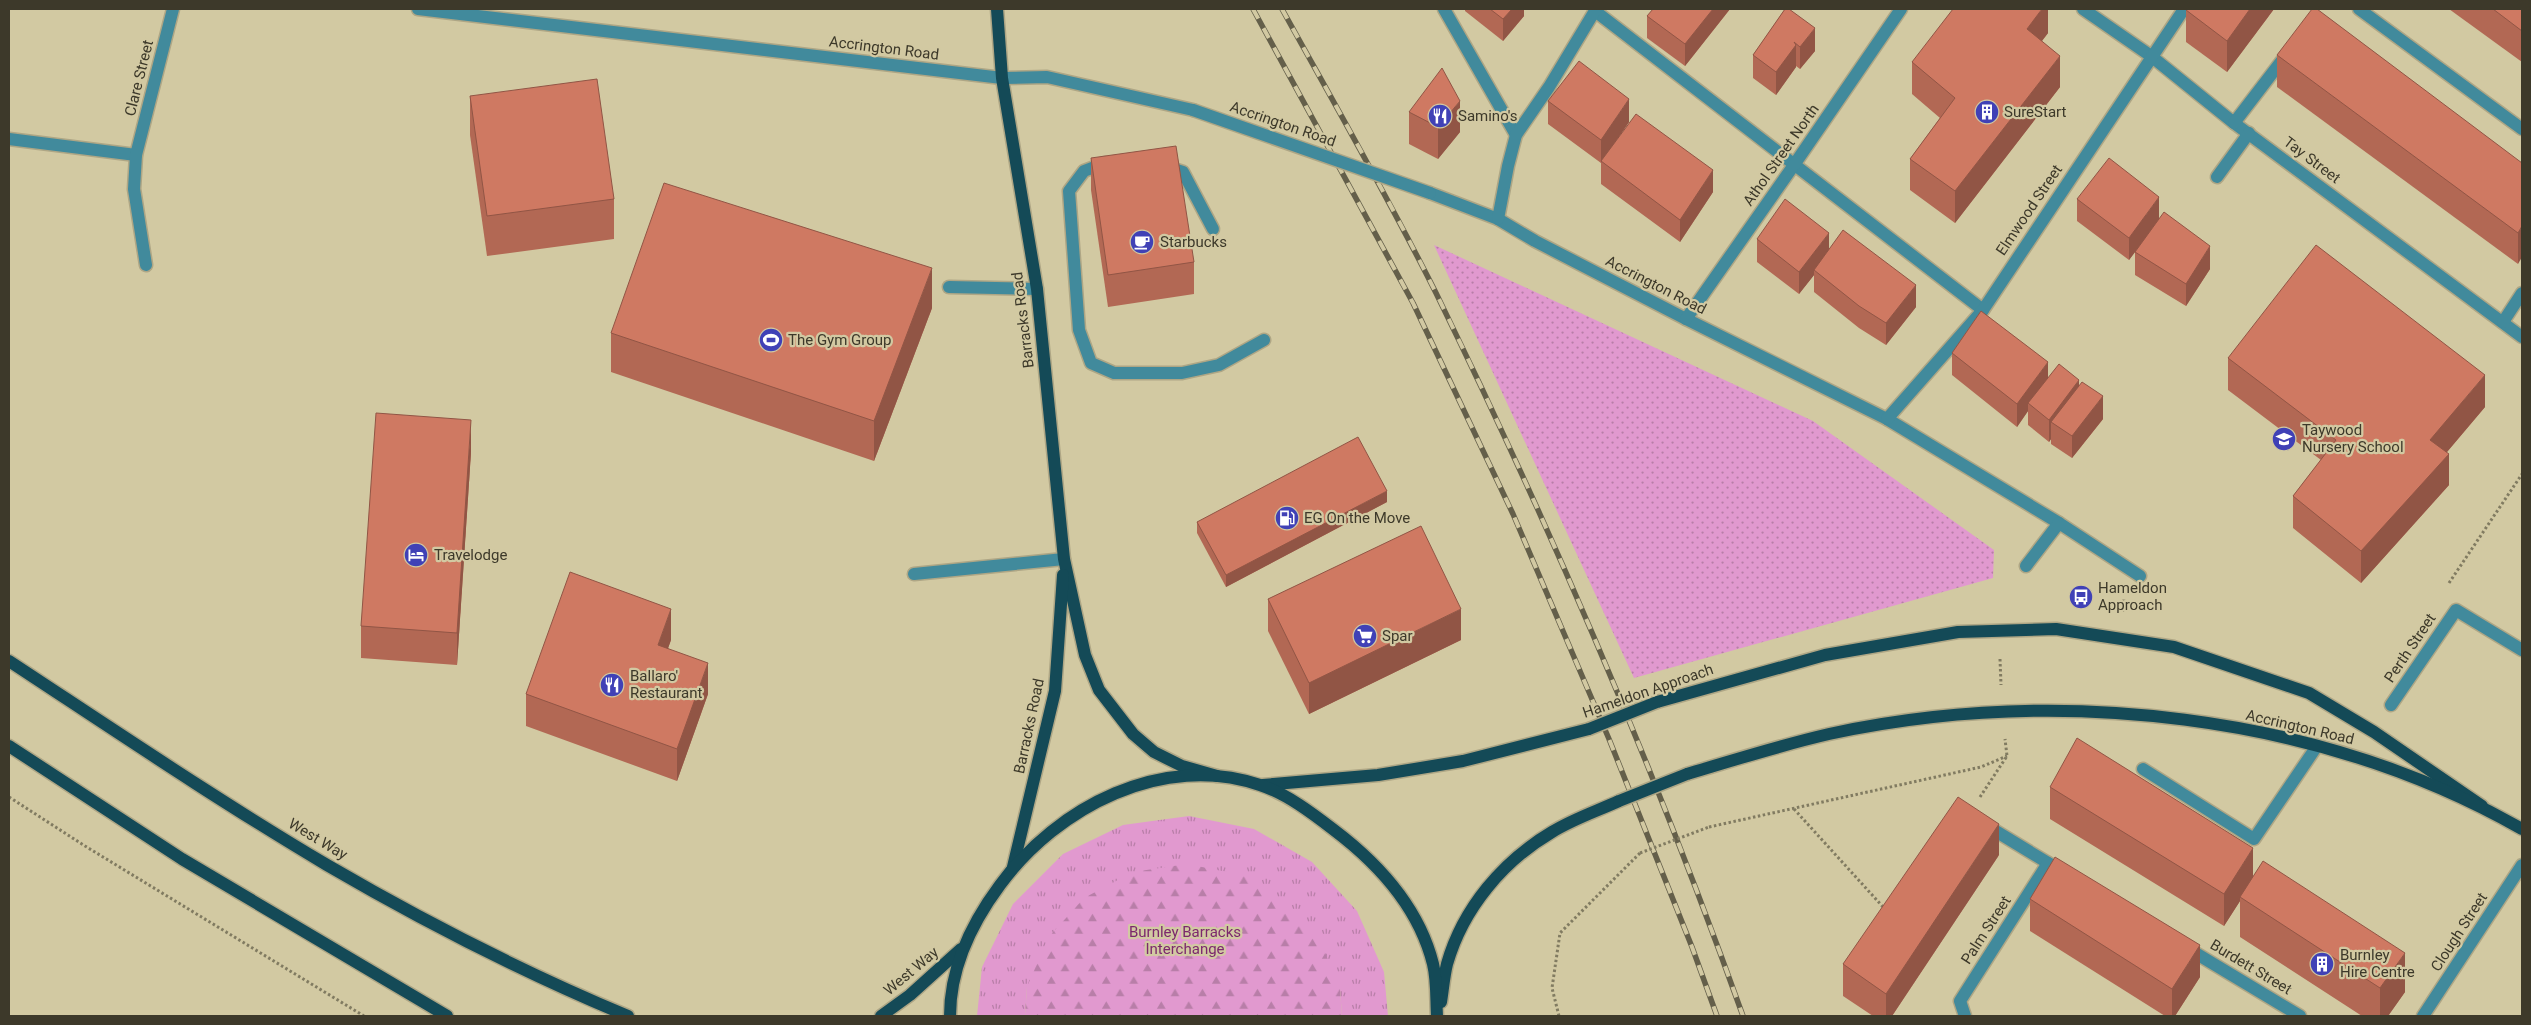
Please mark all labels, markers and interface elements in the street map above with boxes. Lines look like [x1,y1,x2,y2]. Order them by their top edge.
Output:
street label: Accrington Road [828,32,940,64]
street label: Clare Street [121,38,157,118]
street label: Accrington Road [1228,97,1338,151]
building icon: SureStart [1974,99,2000,125]
street label: Athol Street North [1739,101,1823,209]
restaurant icon: Samino's [1427,103,1453,129]
place label: SureStart [2004,103,2066,121]
place label: Samino's [1458,107,1518,125]
street label: Tay Street [2280,133,2344,187]
street label: Elmwood Street [1992,161,2066,259]
cafe icon: Starbucks [1129,229,1155,255]
place label: Starbucks [1160,233,1227,251]
street label: Accrington Road [1603,252,1709,318]
street label: Barracks Road [1008,271,1038,369]
sports icon: The Gym Group [758,327,784,353]
place label: The Gym Group [788,331,891,349]
place label: Taywood Nursery School [2302,421,2404,456]
school or university icon: Taywood Nursery School [2271,426,2297,452]
fuel station icon: EG On the Move [1274,505,1300,531]
place label: EG On the Move [1304,509,1410,527]
hotel icon: Travelodge [403,542,429,568]
place label: Travelodge [434,546,507,564]
place label: Hameldon Approach [2098,579,2167,614]
bus stop icon: Hameldon Approach [2068,584,2094,610]
street label: Perth Street [2380,610,2440,686]
supermarket icon: Spar [1352,623,1378,649]
place label: Spar [1382,627,1413,645]
street label: Hameldon Approach [1580,660,1716,722]
place label: Ballaro' Restaurant [630,667,703,702]
restaurant icon: Ballaro' Restaurant [599,672,625,698]
street label: Barracks Road [1010,677,1048,775]
street label: Accrington Road [2244,706,2356,748]
street label: West Way [285,814,351,864]
street label: Clough Street [2427,889,2491,975]
street label: Palm Street [1957,892,2015,967]
park label: Burnley Barracks Interchange [1129,923,1241,958]
street label: Burdett Street [2207,936,2295,998]
street label: West Way [880,943,942,999]
place label: Burnley Hire Centre [2340,946,2415,981]
building icon: Burnley Hire Centre [2309,951,2335,977]

